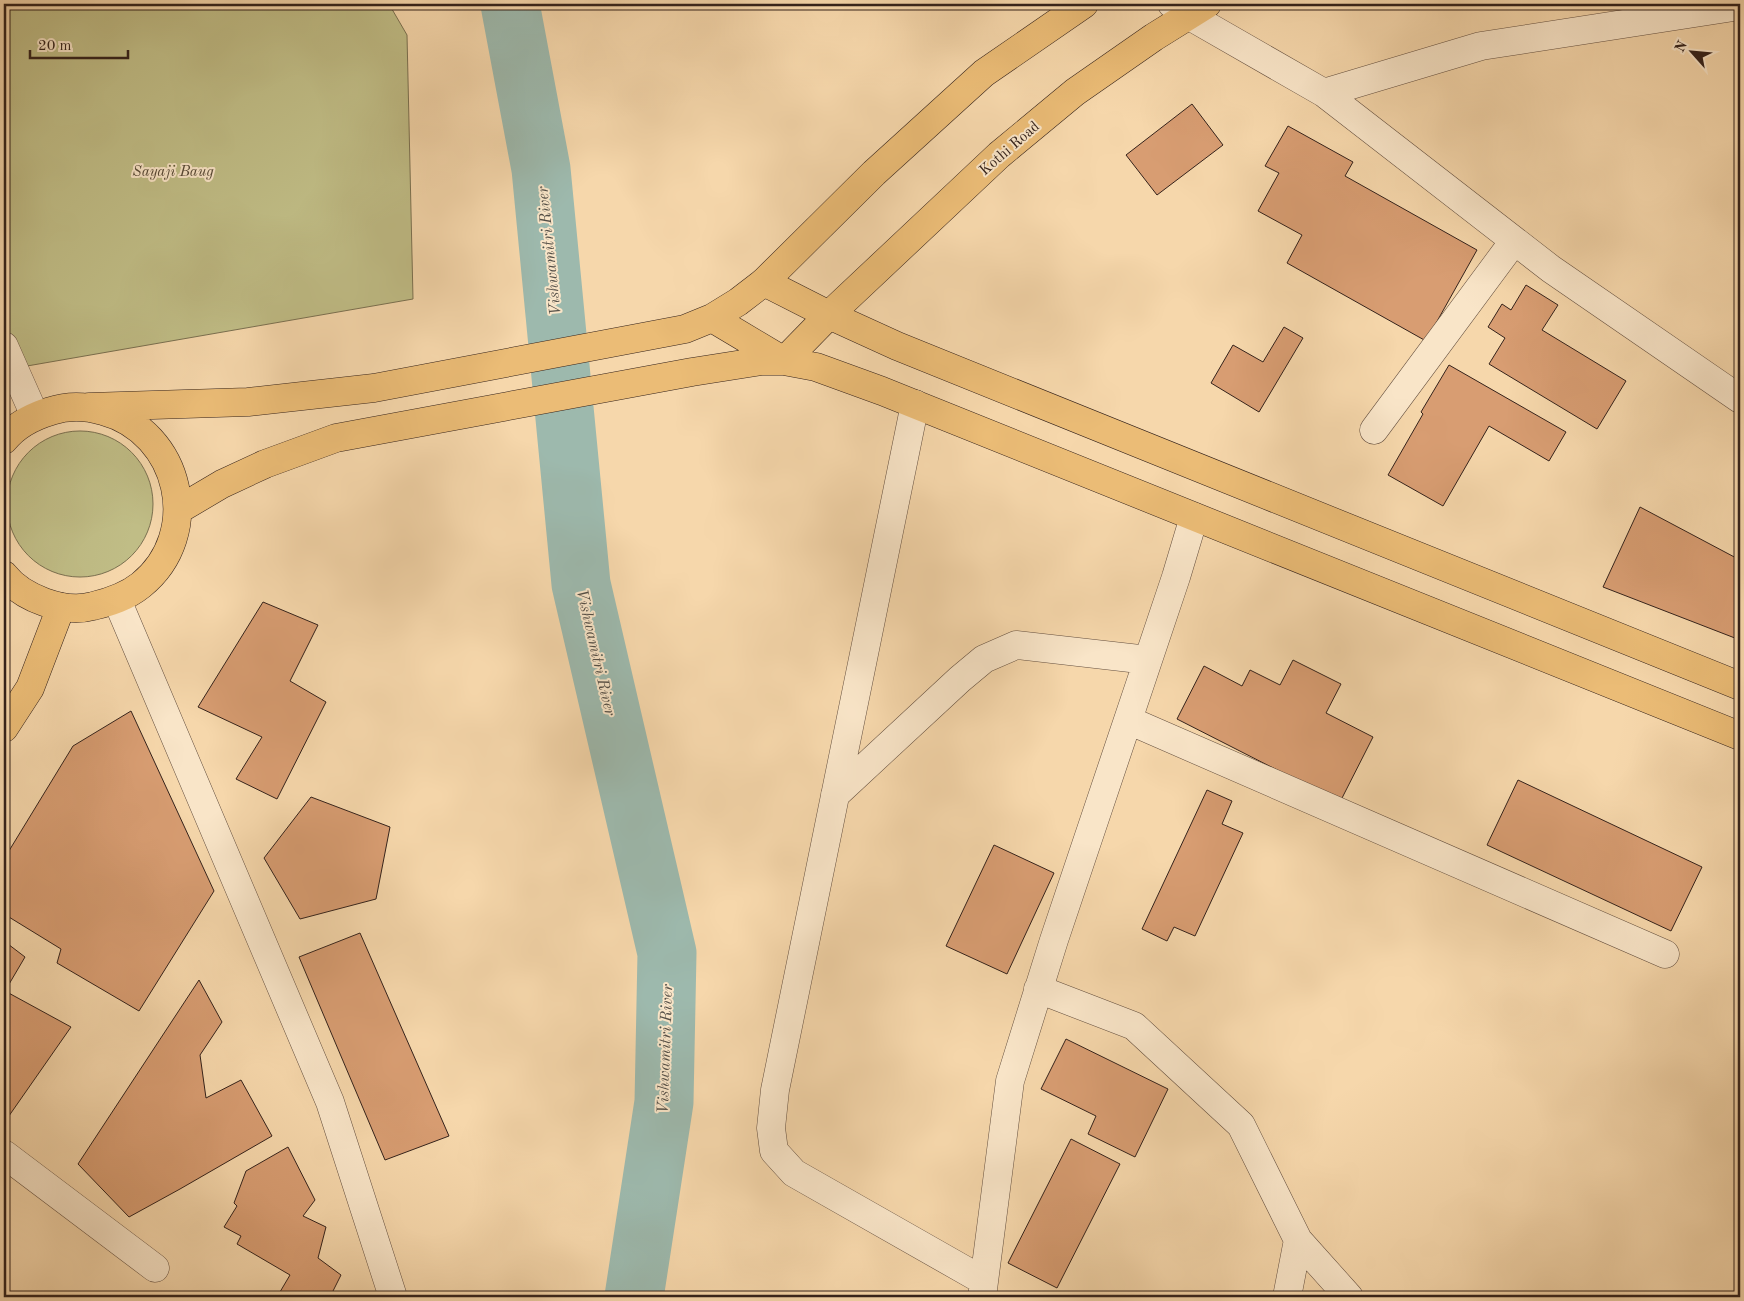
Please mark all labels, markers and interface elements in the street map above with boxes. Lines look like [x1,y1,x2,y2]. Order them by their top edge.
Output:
scale bar [30,28,128,60]
north arrow [1666,28,1716,78]
text: N [1673,38,1690,54]
text: 20 m [38,39,72,54]
street label: Kothi Road [977,119,1043,179]
park label: Sayaji Baug [132,165,214,180]
water label: Vishwamitri River [535,184,565,316]
water label: Vishwamitri River [573,587,618,719]
water label: Vishwamitri River [656,983,676,1114]

